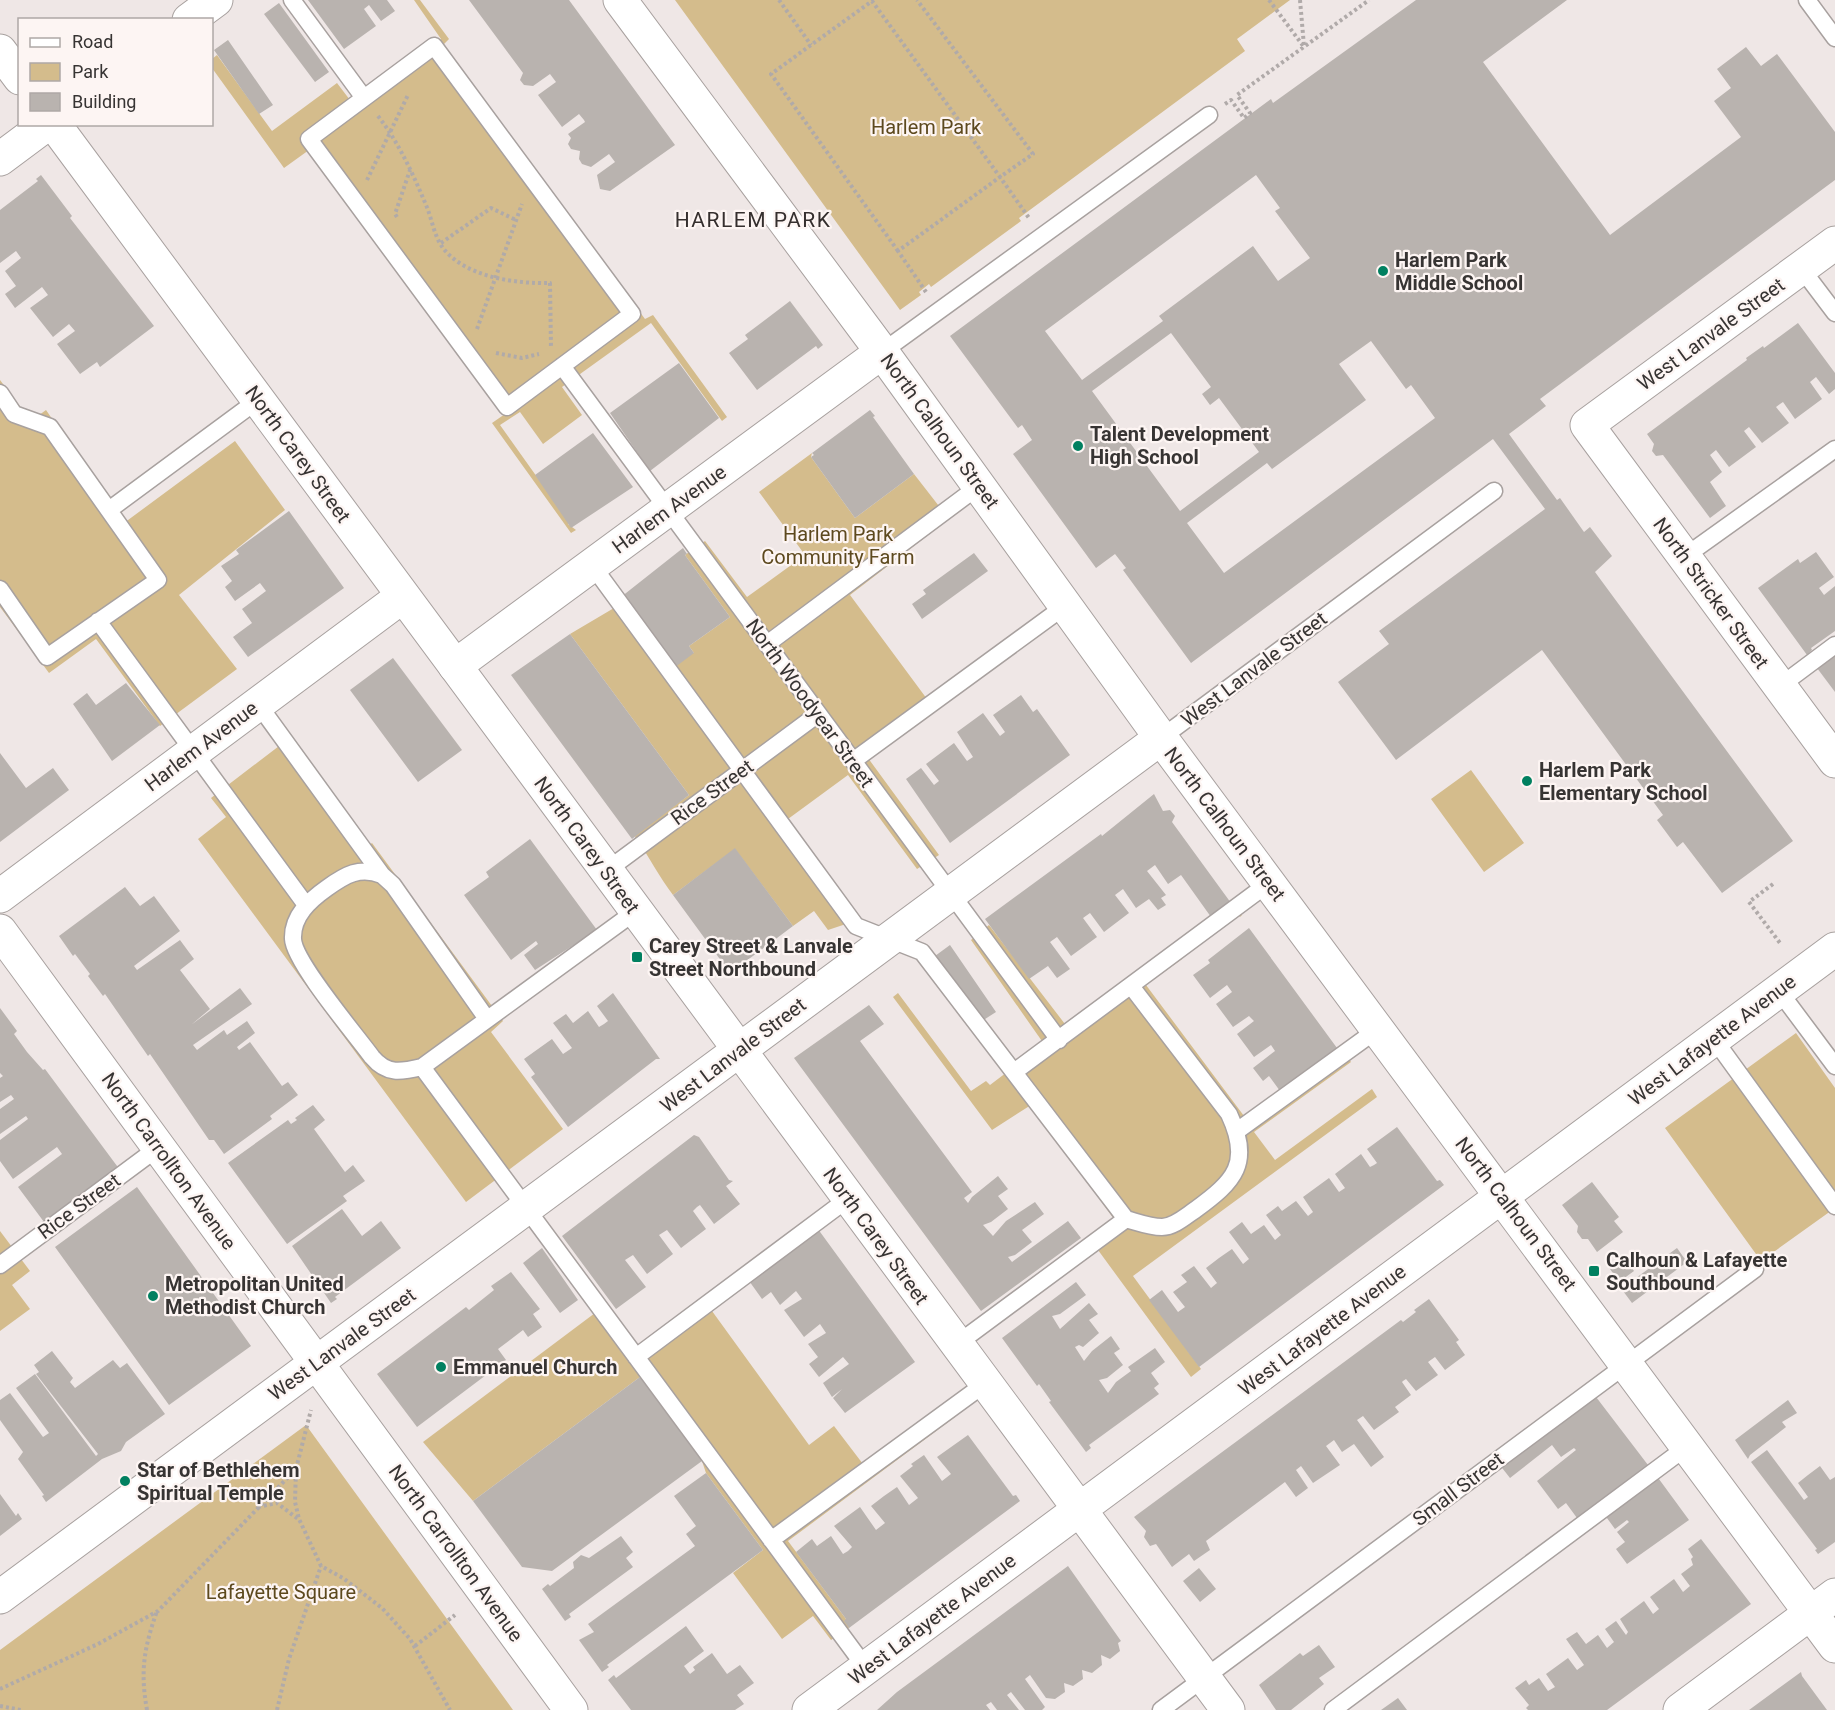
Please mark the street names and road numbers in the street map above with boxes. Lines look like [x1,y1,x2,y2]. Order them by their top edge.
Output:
street label: West Lanvale Street [1633,273,1789,395]
street label: North Calhoun Street [875,349,1005,513]
street label: North Carey Street [240,381,356,527]
street label: Harlem Avenue [607,460,731,558]
street label: North Stricker Street [1648,513,1774,673]
street label: West Lanvale Street [1176,606,1332,732]
street label: North Woodyear Street [741,614,879,792]
street label: Harlem Avenue [140,696,262,796]
street label: North Calhoun Street [1159,742,1291,906]
street label: Rice Street [666,754,758,830]
street label: North Carey Street [529,772,645,918]
street label: West Lafayette Avenue [1624,969,1800,1111]
street label: West Lanvale Street [655,992,811,1118]
street label: North Carrollton Avenue [97,1068,241,1254]
street label: North Calhoun Street [1450,1132,1582,1296]
street label: North Carey Street [818,1163,934,1309]
street label: Rice Street [33,1168,125,1244]
street label: West Lafayette Avenue [1234,1259,1410,1401]
street label: West Lanvale Street [264,1283,420,1405]
street label: Small Street [1408,1447,1508,1531]
street label: North Carrollton Avenue [384,1460,528,1646]
street label: West Lafayette Avenue [844,1548,1020,1690]

